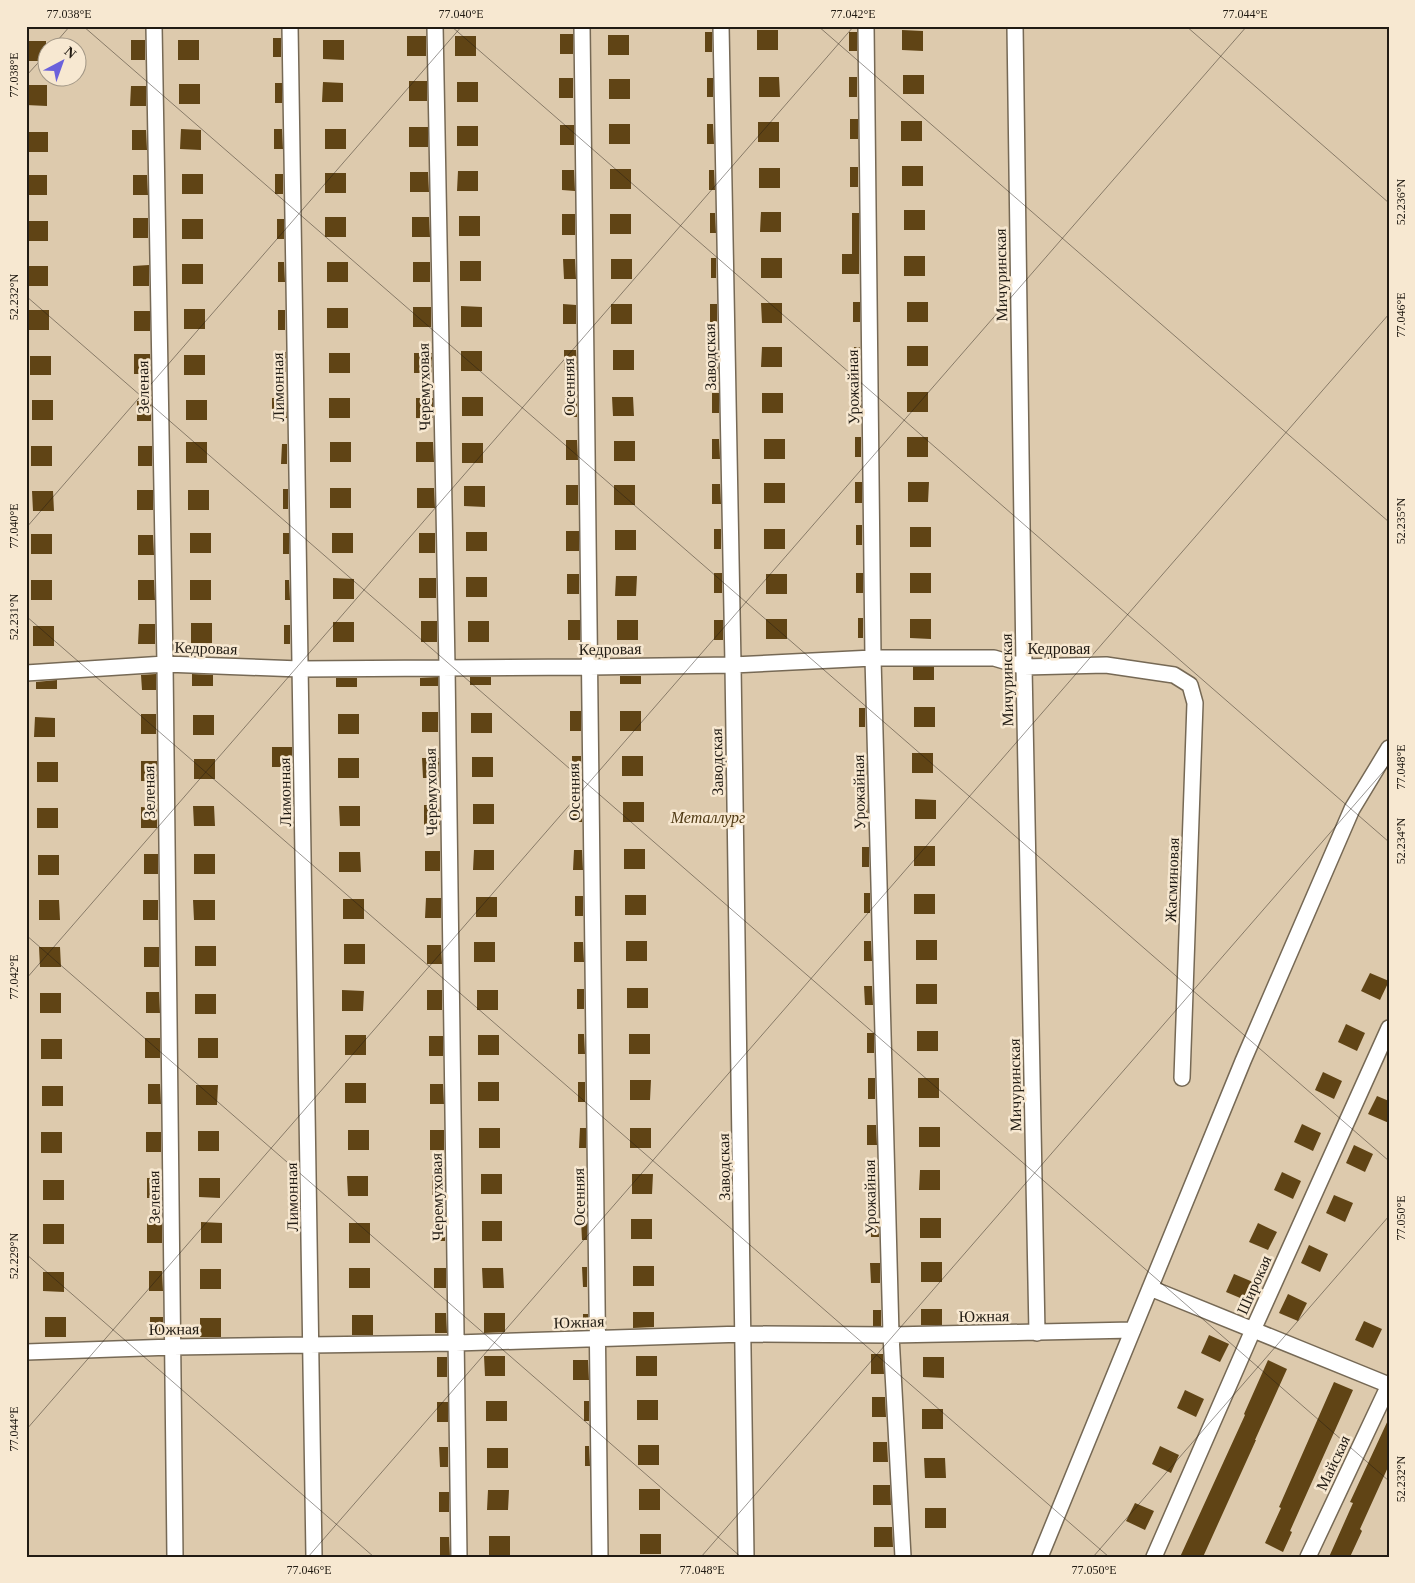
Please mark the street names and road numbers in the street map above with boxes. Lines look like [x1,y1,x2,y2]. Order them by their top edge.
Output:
street label: Мичуринская [992,228,1011,322]
street label: Заводская [701,323,720,391]
street label: Черемуховая [415,342,434,431]
street label: Урожайная [844,349,863,425]
street label: Лимонная [269,352,287,422]
street label: Осенняя [560,357,578,416]
street label: Зеленая [134,360,152,414]
street label: Мичуринская [998,633,1017,727]
street label: Кедровая [174,638,238,659]
street label: Кедровая [578,640,642,659]
street label: Кедровая [1028,640,1091,658]
street label: Заводская [708,728,727,796]
street label: Черемуховая [422,747,441,836]
street label: Урожайная [850,754,869,830]
street label: Лимонная [276,757,294,827]
street label: Осенняя [565,762,583,821]
street label: Зеленая [140,765,158,819]
street label: Жасминовая [1162,836,1182,923]
street label: Мичуринская [1006,1038,1025,1132]
street label: Заводская [715,1133,734,1201]
street label: Черемуховая [428,1152,447,1241]
street label: Урожайная [861,1159,880,1235]
street label: Лимонная [283,1162,301,1232]
street label: Осенняя [570,1167,588,1226]
street label: Зеленая [145,1170,163,1224]
street label: Широкая [1233,1252,1276,1318]
street label: Южная [958,1307,1010,1325]
street label: Южная [553,1313,605,1331]
street label: Южная [148,1320,200,1338]
street label: Майская [1313,1432,1353,1493]

